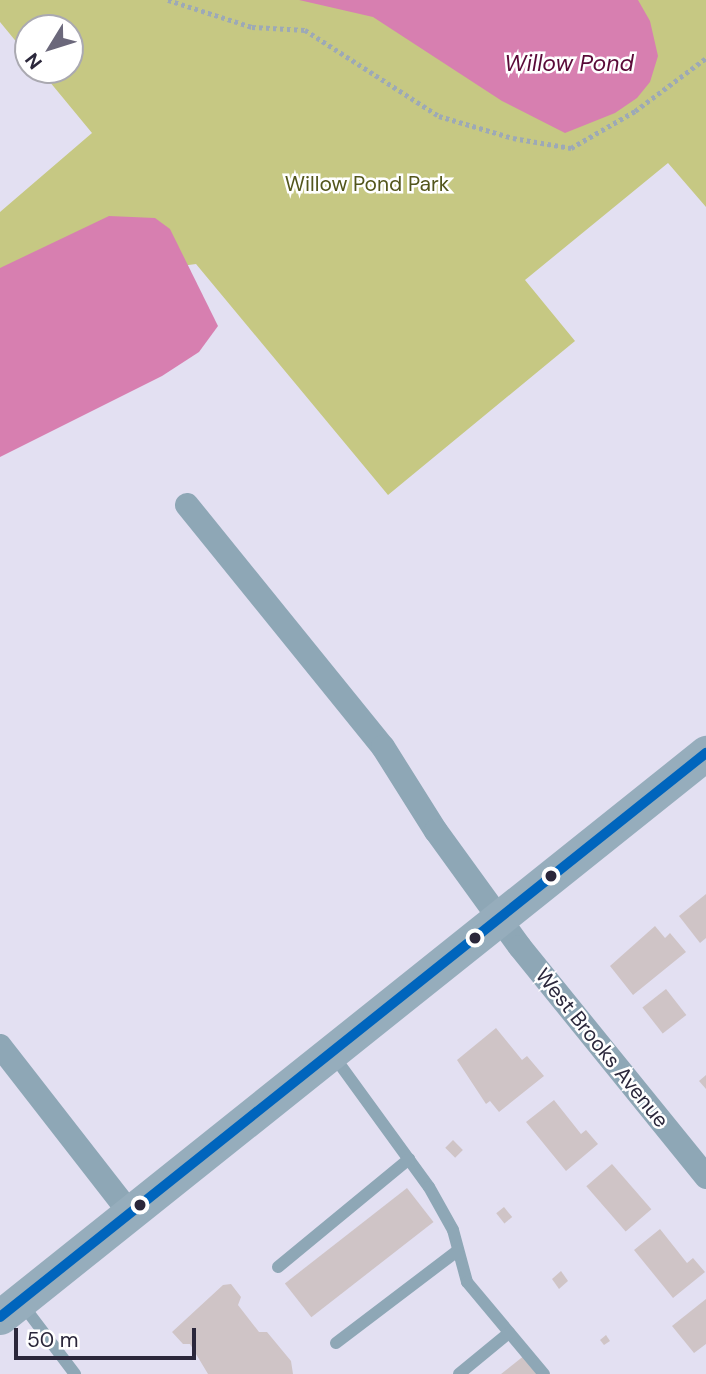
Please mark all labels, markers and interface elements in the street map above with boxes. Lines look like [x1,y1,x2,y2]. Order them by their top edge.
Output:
north arrow [14,14,84,84]
text: N [20,48,48,74]
water label: Willow Pond [504,49,634,77]
park label: Willow Pond Park [285,171,449,197]
unlabelled marker [544,869,558,883]
unlabelled marker [468,931,482,945]
street label: West Brooks Avenue [530,963,674,1133]
unlabelled marker [133,1198,147,1212]
scale bar [18,1314,200,1358]
text: 50 m [27,1326,78,1354]

